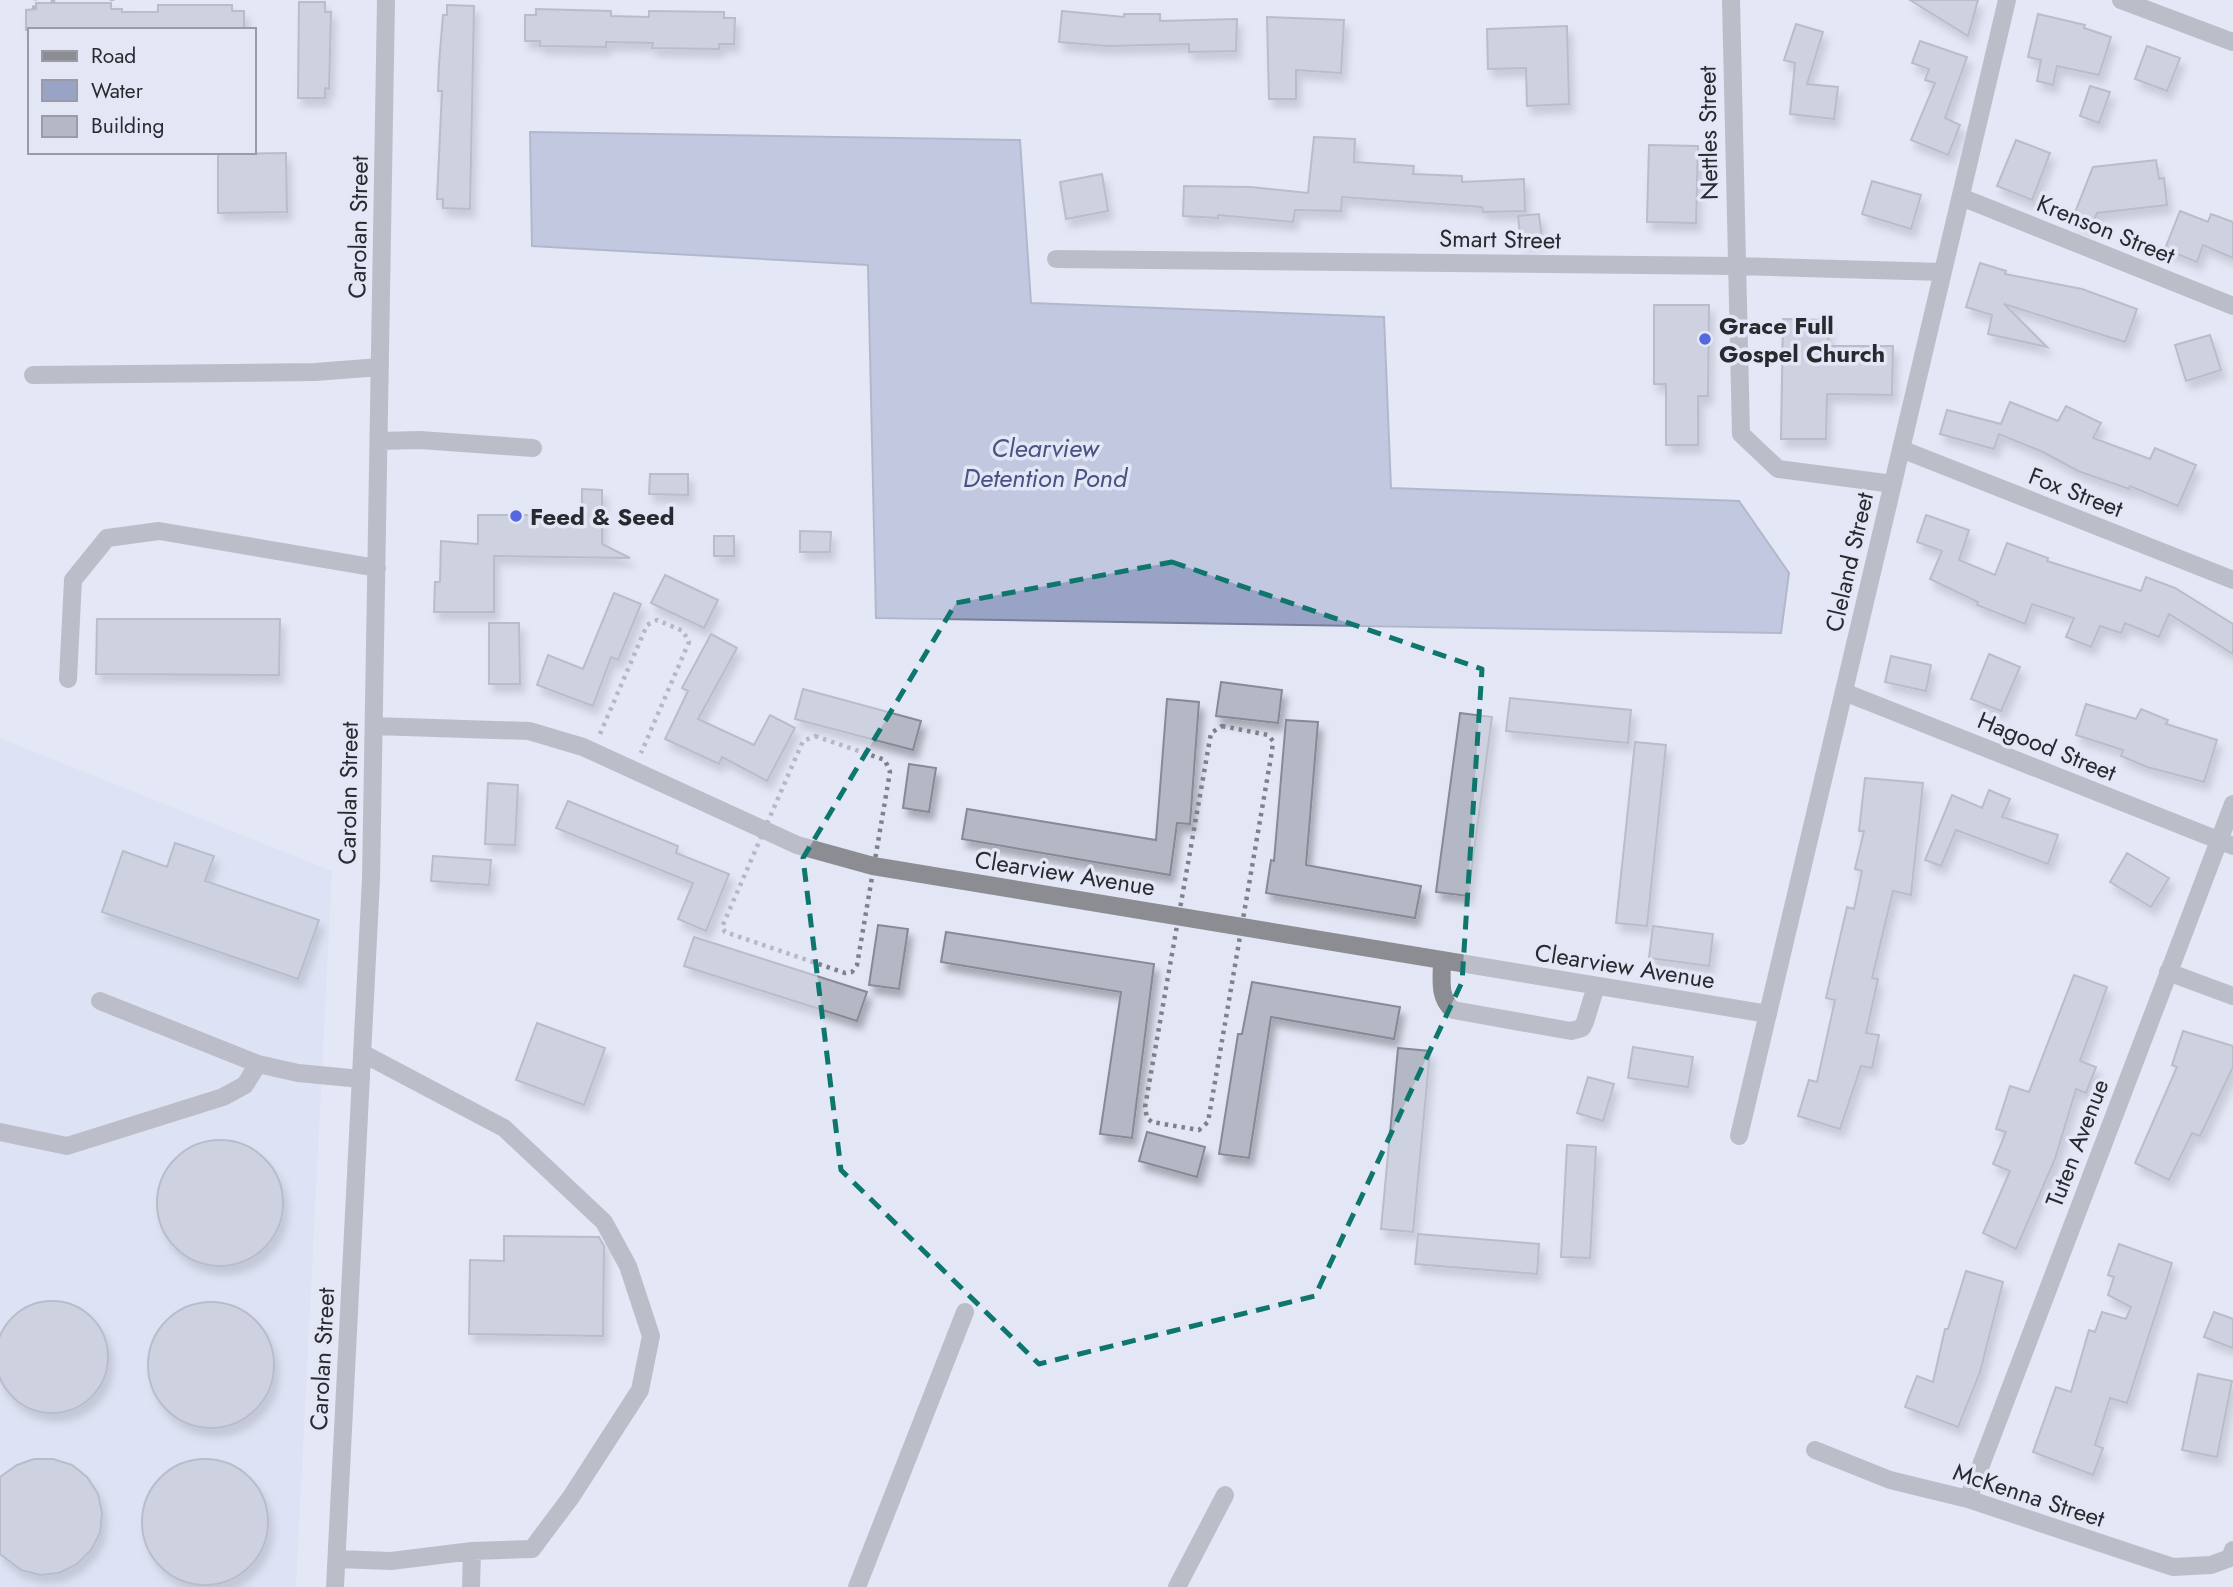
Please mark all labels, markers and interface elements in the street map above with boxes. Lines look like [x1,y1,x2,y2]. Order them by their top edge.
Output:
legend [28,28,256,154]
text: Road [91,41,136,71]
street label: Nettles Street [1689,65,1727,201]
text: Water [91,76,144,106]
text: Building [91,111,164,141]
street label: Carolan Street [339,155,377,299]
street label: Krenson Street [2032,185,2181,273]
street label: Smart Street [1439,220,1561,258]
place label: Grace Full Gospel Church [1719,308,1885,371]
marker: Grace Full Gospel Church [1697,331,1713,347]
water label: Clearview Detention Pond [963,429,1129,497]
street label: Fox Street [2024,458,2129,526]
street label: Cleland Street [1816,489,1882,635]
place label: Feed & Seed [530,499,675,534]
marker: Feed & Seed [508,508,524,524]
street label: Hagood Street [1972,702,2122,790]
street label: Carolan Street [329,721,367,865]
street label: Clearview Avenue [972,841,1158,905]
street label: Clearview Avenue [1532,934,1718,998]
street label: Tuten Avenue [2037,1074,2117,1212]
street label: Carolan Street [301,1286,343,1431]
street label: McKenna Street [1949,1454,2109,1536]

